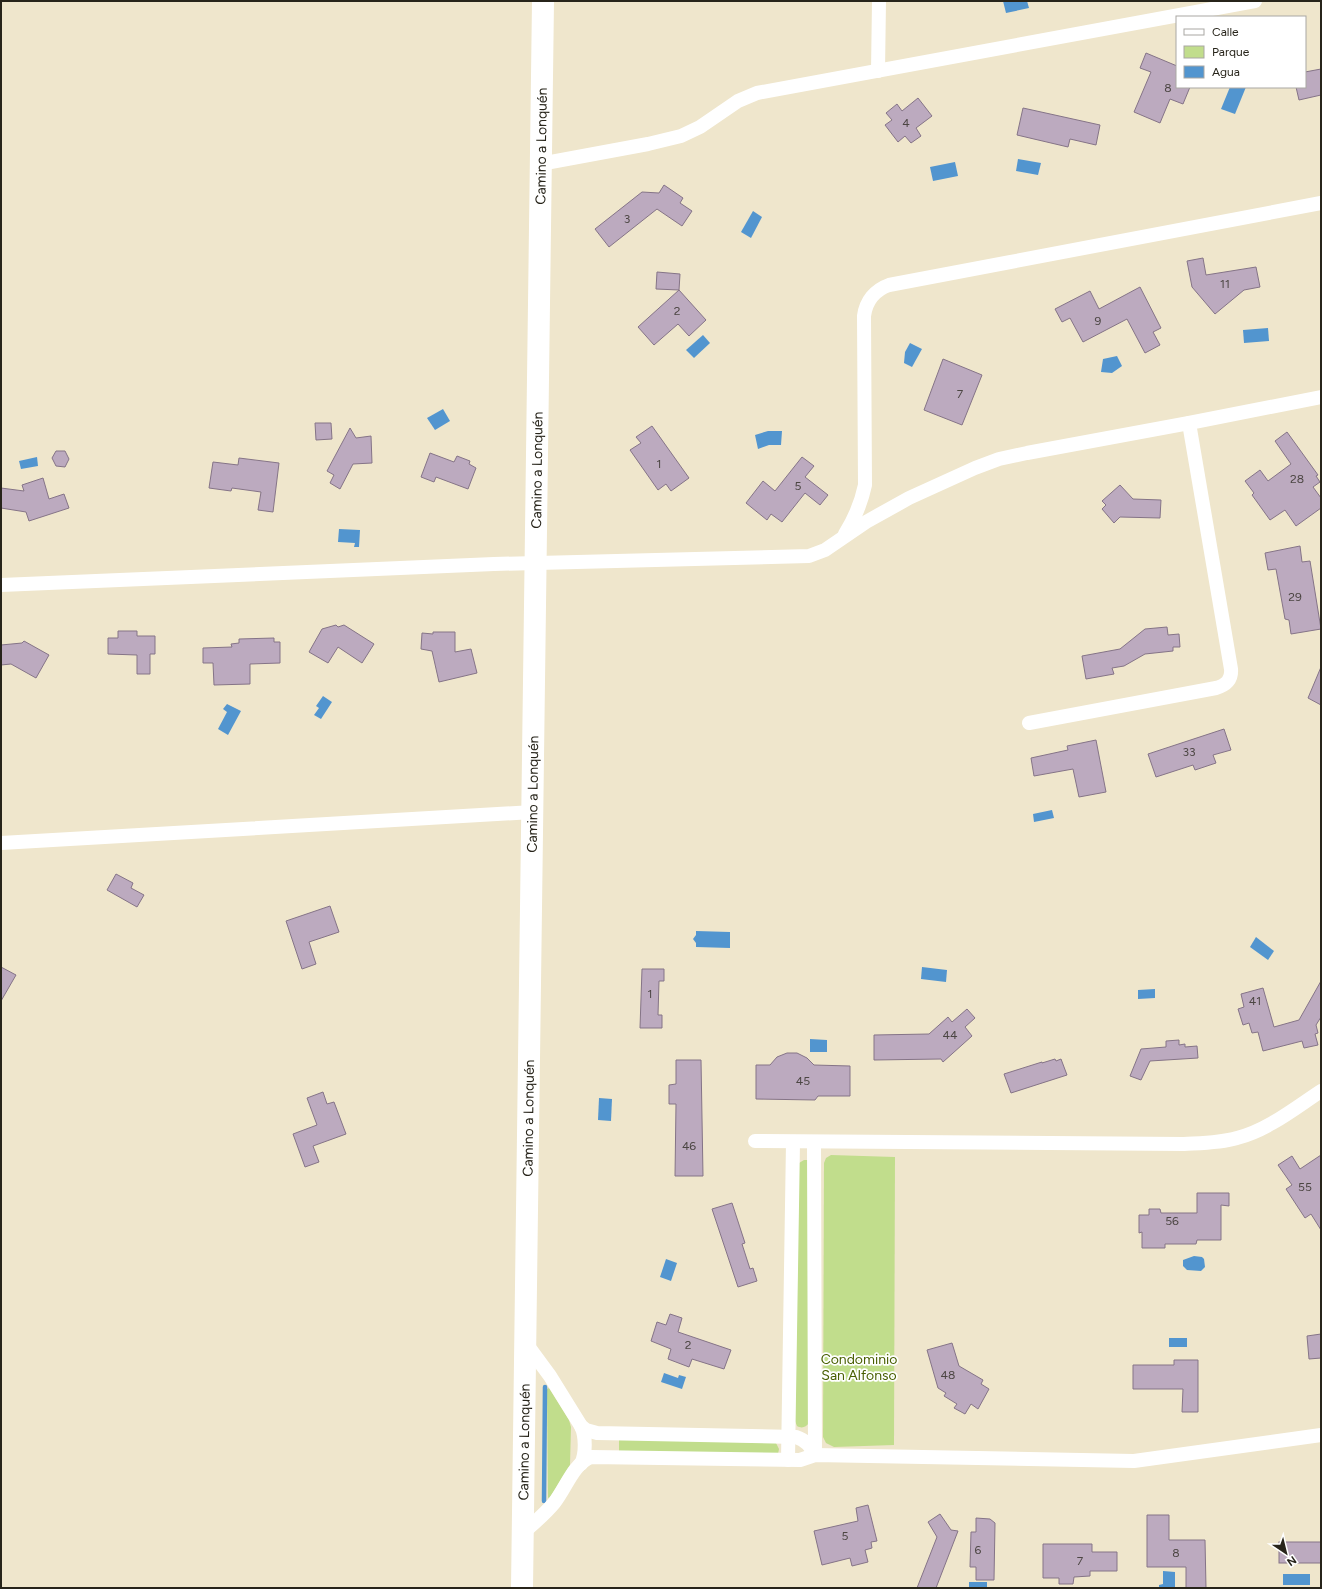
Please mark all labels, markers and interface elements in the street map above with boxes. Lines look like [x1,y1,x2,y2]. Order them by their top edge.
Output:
legend [1176,16,1306,88]
text: Calle [1212,25,1239,39]
text: Parque [1212,45,1250,59]
text: Agua [1212,65,1240,79]
house number: 8 [1164,81,1172,95]
street label: Camino a Lonquén [532,87,551,205]
house number: 4 [902,116,910,130]
house number: 3 [624,212,630,226]
house number: 11 [1220,277,1230,291]
house number: 2 [674,304,680,318]
house number: 9 [1095,314,1102,328]
house number: 7 [957,387,964,401]
street label: Camino a Lonquén [528,411,547,529]
house number: 1 [657,457,661,471]
house number: 28 [1290,472,1304,486]
house number: 5 [795,479,802,493]
house number: 29 [1288,590,1302,604]
street label: Camino a Lonquén [524,735,542,853]
house number: 33 [1182,745,1196,759]
house number: 1 [648,987,652,1001]
house number: 41 [1249,994,1261,1008]
house number: 44 [943,1028,958,1042]
street label: Camino a Lonquén [519,1059,538,1177]
house number: 45 [796,1074,810,1088]
house number: 46 [682,1139,696,1153]
house number: 55 [1298,1180,1312,1194]
house number: 56 [1165,1214,1179,1228]
house number: 2 [685,1338,691,1352]
park label: Condominio San Alfonso [821,1351,897,1384]
house number: 48 [941,1368,955,1382]
street label: Camino a Lonquén [515,1383,534,1501]
house number: 5 [842,1529,849,1543]
north arrow [1266,1533,1306,1573]
house number: 6 [975,1543,982,1557]
house number: 8 [1172,1546,1180,1560]
text: N [1284,1553,1299,1569]
house number: 7 [1077,1554,1084,1568]

